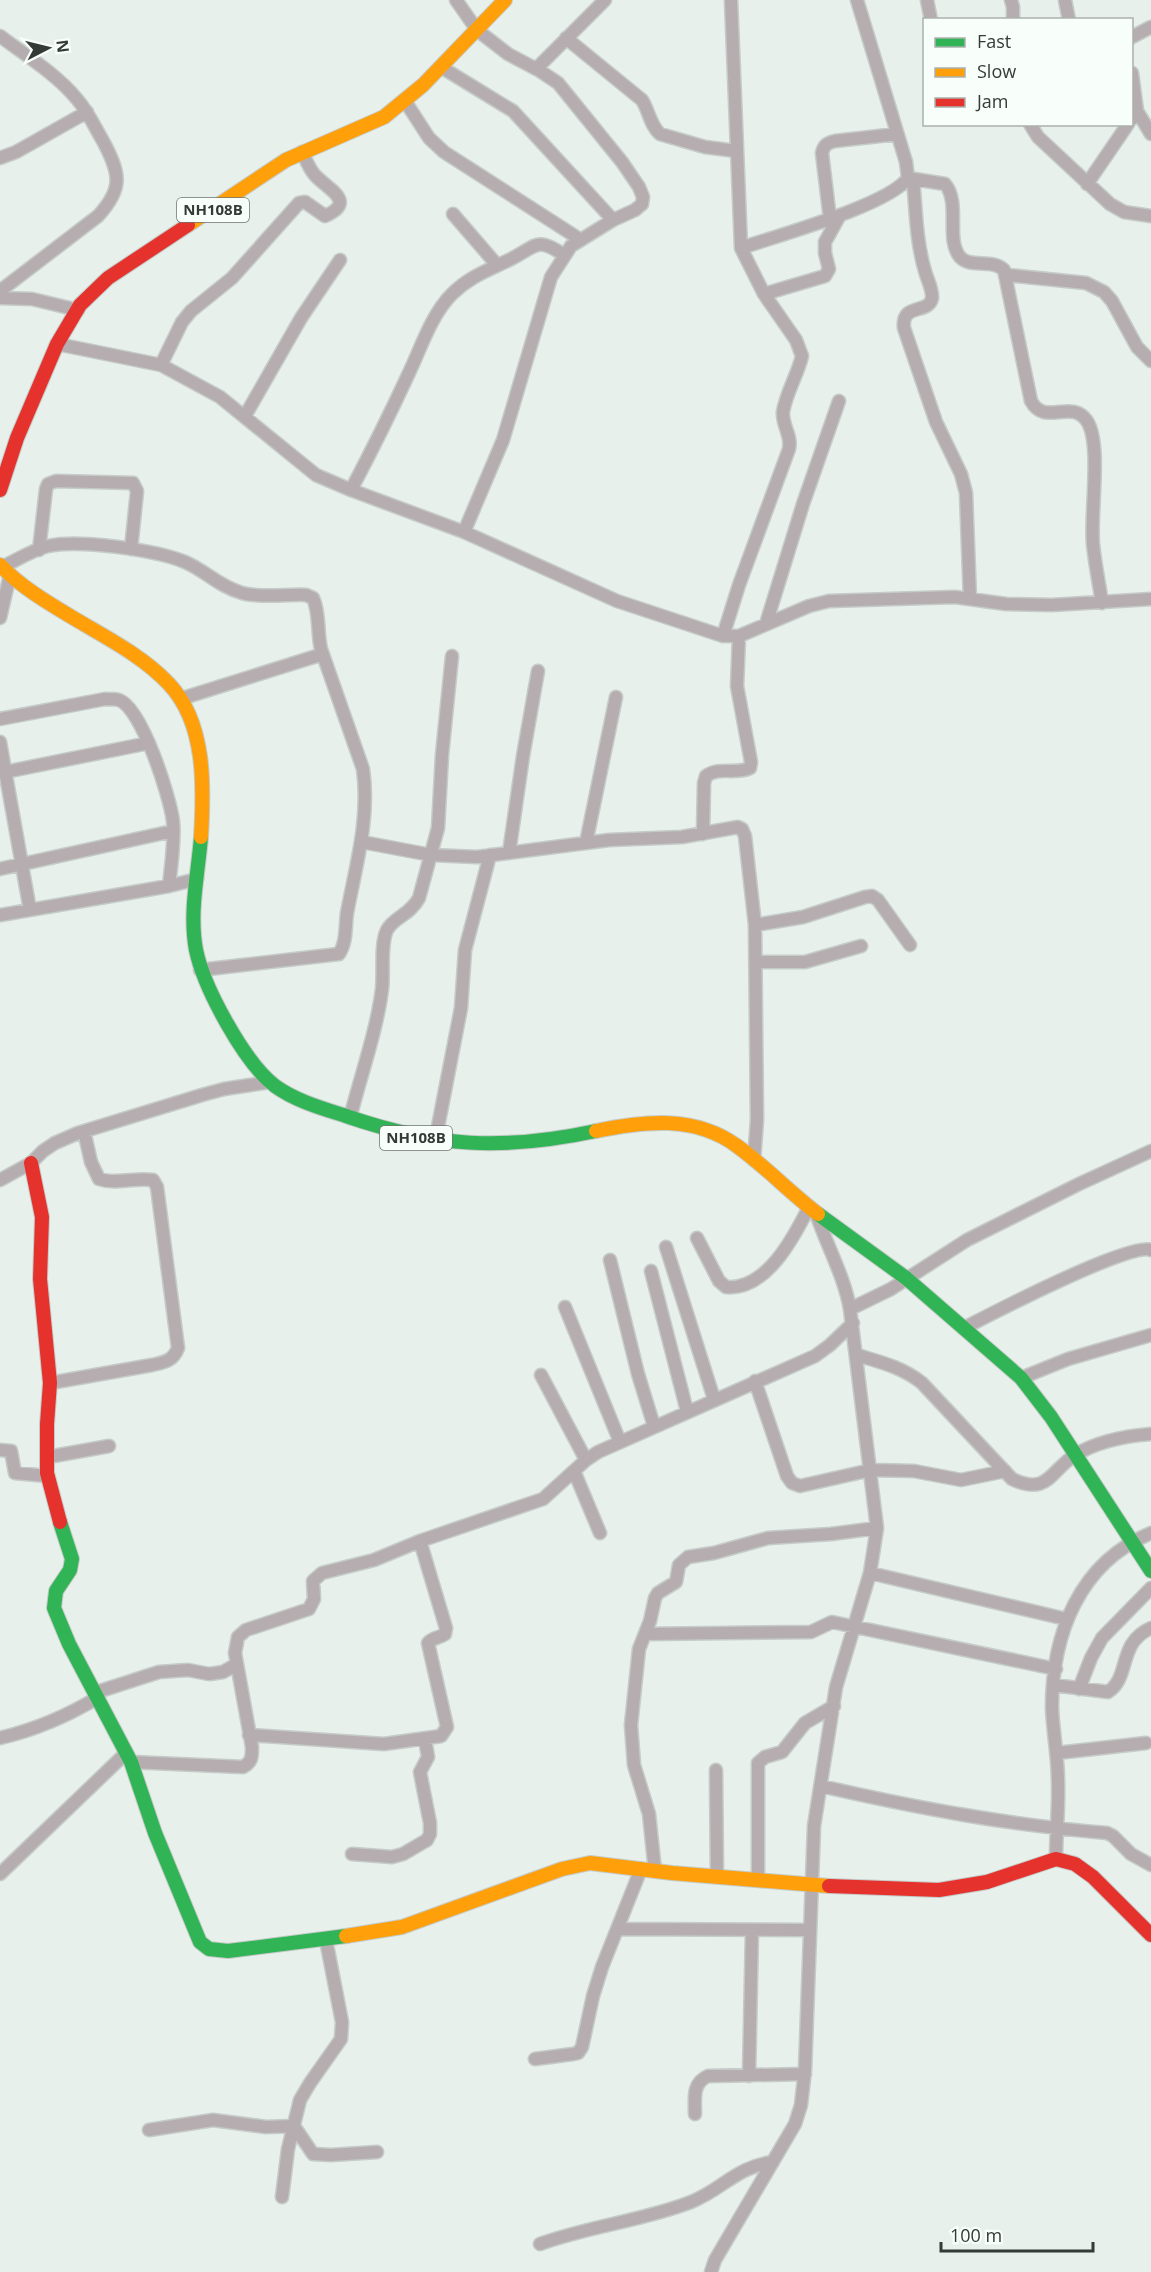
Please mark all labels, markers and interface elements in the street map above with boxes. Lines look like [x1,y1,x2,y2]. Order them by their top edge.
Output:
north arrow [18,18,78,78]
legend [923,18,1133,126]
text: Fast [977,29,1011,53]
text: N [51,38,75,54]
text: Slow [977,59,1016,83]
text: Jam [975,89,1009,113]
road number: NH108B [177,198,249,222]
road number: NH108B [380,1126,452,1150]
scale bar [941,2215,1092,2253]
text: 100 m [950,2223,1002,2247]

